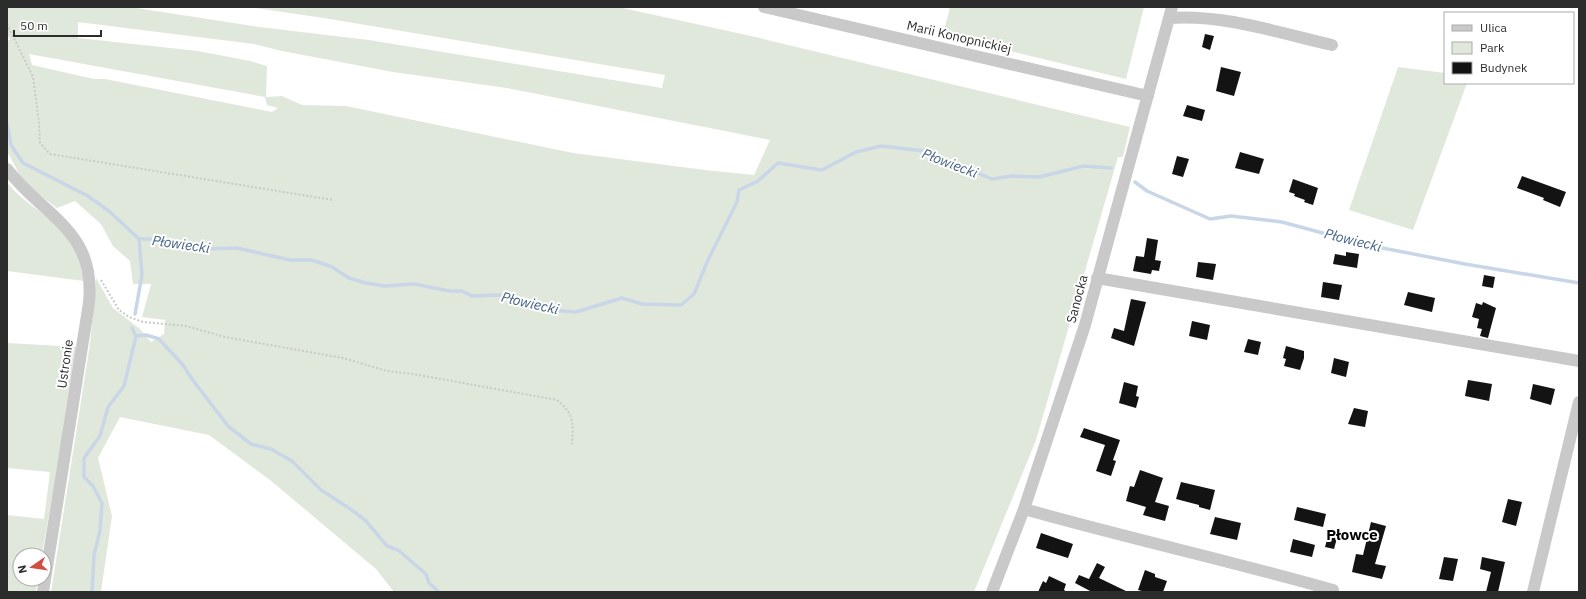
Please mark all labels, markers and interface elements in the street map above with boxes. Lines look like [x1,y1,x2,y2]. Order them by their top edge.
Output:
scale bar [14,12,101,38]
legend [1444,12,1574,84]
street label: Marii Konopnickiej [905,17,1013,57]
text: 50 m [20,18,48,33]
text: Ulica [1480,20,1507,35]
text: Park [1480,40,1505,55]
text: Budynek [1480,60,1528,75]
water label: Płowiecki [920,144,981,182]
water label: Płowiecki [1322,224,1384,256]
water label: Płowiecki [151,231,211,257]
street label: Sanocka [1062,273,1092,325]
water label: Płowiecki [500,288,561,318]
street label: Ustronie [53,338,77,390]
district label: Płowce [1326,525,1378,544]
north arrow [12,547,52,587]
text: N [15,564,30,575]

